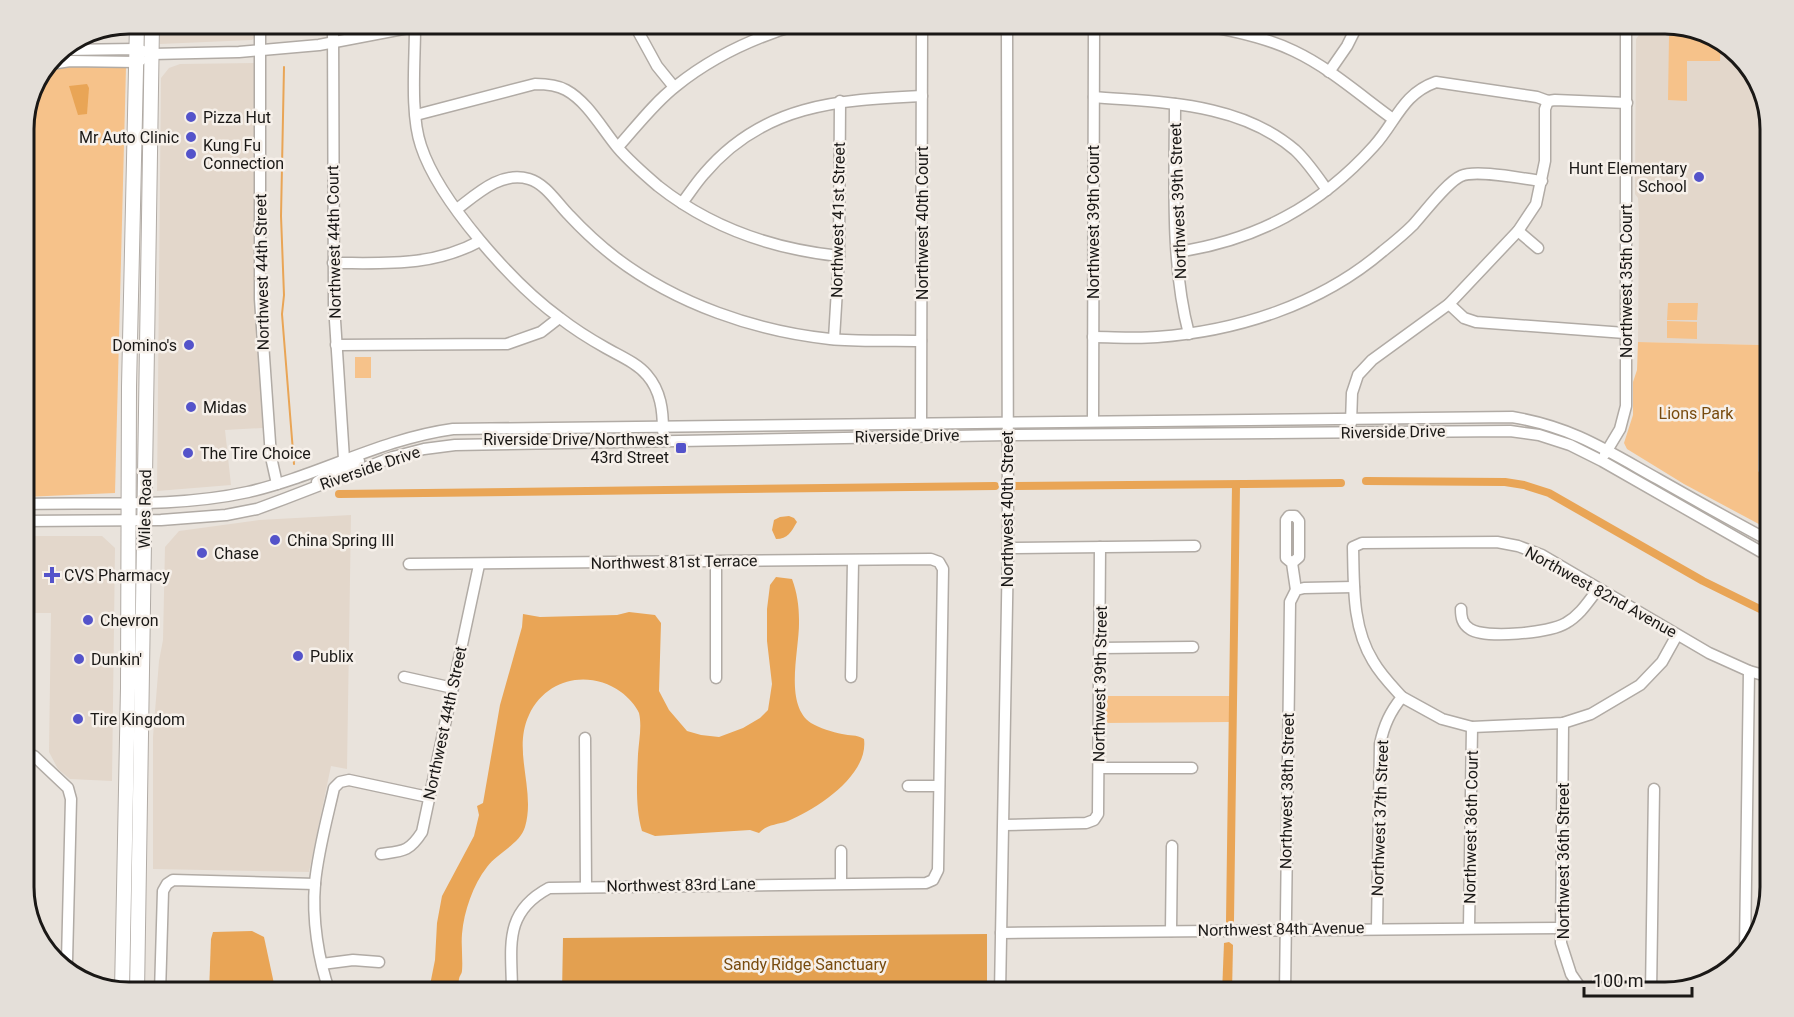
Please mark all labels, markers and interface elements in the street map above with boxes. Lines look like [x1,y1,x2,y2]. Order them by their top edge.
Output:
place label: Pizza Hut [203,108,271,127]
marker: Pizza Hut [184,110,198,124]
street label: Northwest 39th Street [1166,122,1190,280]
place label: Mr Auto Clinic [79,128,179,147]
marker: Mr Auto Clinic [184,130,198,144]
place label: Kung Fu Connection [203,136,284,173]
street label: Northwest 41st Street [827,142,849,298]
street label: Northwest 39th Court [1084,145,1103,299]
street label: Northwest 40th Court [913,146,932,300]
marker: Kung Fu Connection [184,147,198,161]
place label: Hunt Elementary School [1569,159,1687,196]
street label: Northwest 44th Court [323,165,345,319]
marker: Hunt Elementary School [1692,170,1706,184]
street label: Northwest 44th Street [251,194,273,350]
street label: Northwest 35th Court [1617,204,1636,358]
place label: Domino's [112,336,177,355]
marker: Domino's [182,338,196,352]
place label: Midas [203,398,247,417]
marker: Midas [184,400,198,414]
park label: Lions Park [1659,404,1734,423]
street label: Riverside Drive [1340,422,1446,442]
street label: Riverside Drive [854,426,960,446]
place label: Riverside Drive/Northwest 43rd Street [483,430,669,467]
street label: Northwest 40th Street [998,431,1017,587]
marker: Riverside Drive/Northwest 43rd Street [674,441,688,455]
street label: Riverside Drive [317,442,423,494]
place label: The Tire Choice [200,444,311,463]
marker: The Tire Choice [181,446,195,460]
street label: Wiles Road [135,469,155,549]
place label: China Spring III [287,531,394,550]
marker: China Spring III [268,533,282,547]
street label: Northwest 82nd Avenue [1522,542,1680,642]
place label: Chase [214,544,259,563]
marker: Chase [195,546,209,560]
street label: Northwest 81st Terrace [590,551,758,573]
place label: CVS Pharmacy [64,566,170,585]
marker: CVS Pharmacy [45,568,59,582]
street label: Northwest 39th Street [1089,606,1111,762]
place label: Chevron [100,611,159,630]
marker: Chevron [81,613,95,627]
street label: Northwest 44th Street [419,644,471,802]
place label: Publix [310,647,354,666]
marker: Publix [291,649,305,663]
place label: Dunkin' [91,650,142,669]
marker: Dunkin' [72,652,86,666]
place label: Tire Kingdom [90,710,185,729]
marker: Tire Kingdom [71,712,85,726]
street label: Northwest 38th Street [1276,713,1298,869]
street label: Northwest 37th Street [1368,739,1392,897]
street label: Northwest 36th Court [1460,750,1482,904]
street label: Northwest 36th Street [1554,783,1573,939]
street label: Northwest 83rd Lane [606,874,756,896]
street label: Northwest 84th Avenue [1198,918,1364,940]
park label: Sandy Ridge Sanctuary [723,955,887,974]
scale bar [1584,960,1692,998]
text: 100 m [1593,970,1644,991]

